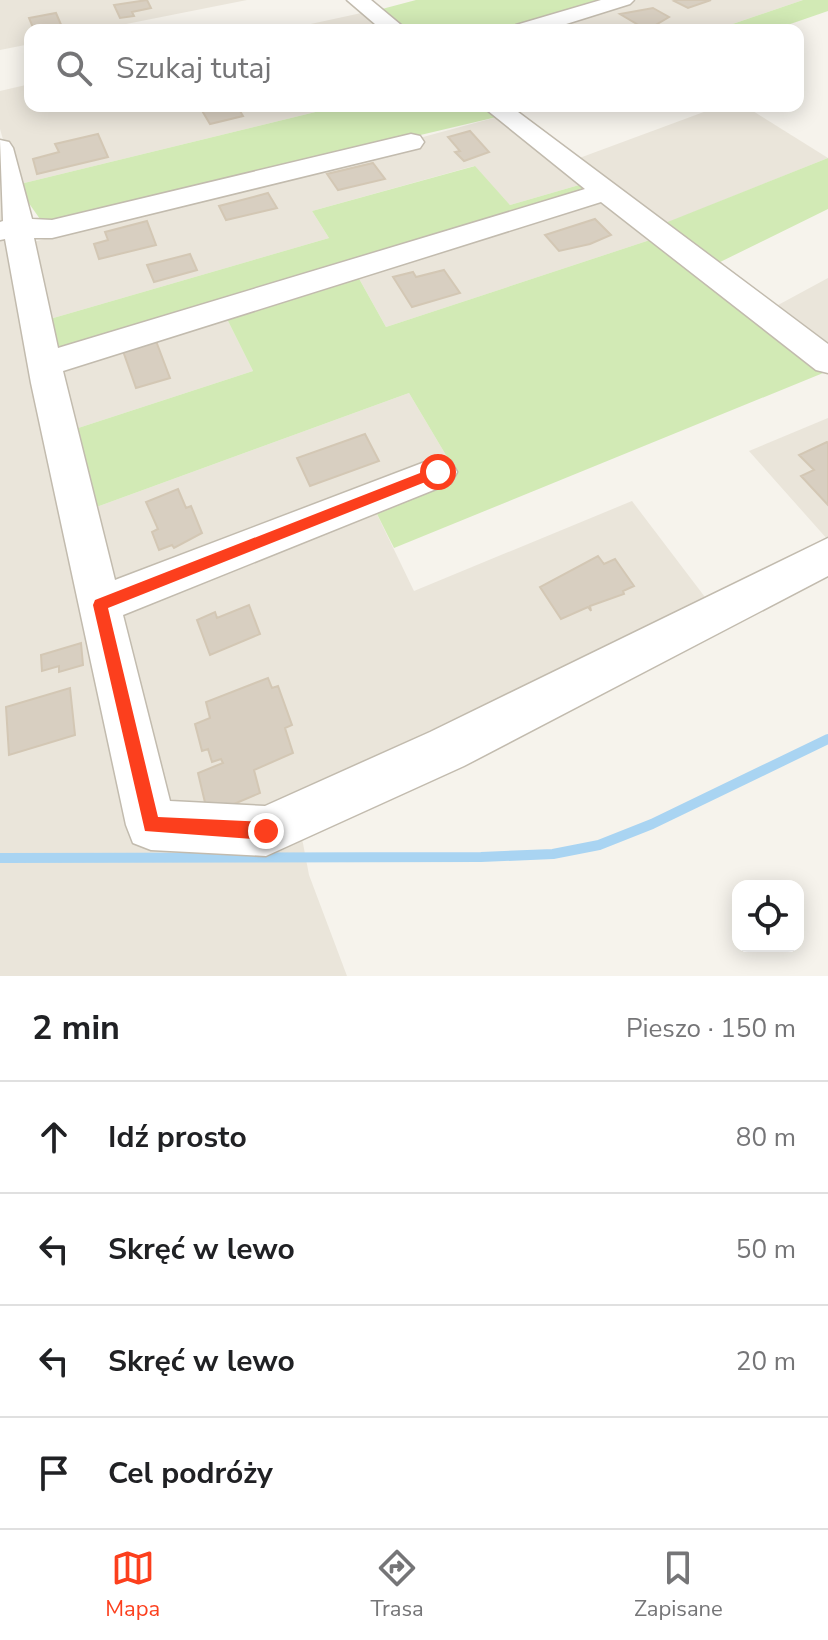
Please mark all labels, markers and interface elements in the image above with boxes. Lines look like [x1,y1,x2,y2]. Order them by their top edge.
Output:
search box [24,24,804,112]
icon: search [52,46,96,90]
text: Szukaj tutaj [116,48,272,89]
route start [420,454,456,490]
route end [248,813,284,849]
map controls [732,880,804,952]
button: locate [732,880,804,952]
text: 2 min [32,1005,120,1051]
text: Pieszo · 150 m [626,1011,796,1046]
icon: ahead [32,1115,76,1159]
text: Idź prosto [108,1117,247,1158]
text: 80 m [736,1120,796,1155]
icon: left [32,1227,76,1271]
text: Skręć w lewo [108,1229,295,1270]
text: 50 m [736,1232,796,1267]
icon: left [32,1339,76,1383]
text: Skręć w lewo [108,1341,295,1382]
text: 20 m [736,1344,796,1379]
icon: arrive [32,1451,76,1495]
text: Cel podróży [108,1453,273,1494]
tab: Mapa [105,1546,160,1624]
tab: Trasa [370,1546,424,1624]
tab: Zapisane [634,1546,723,1624]

